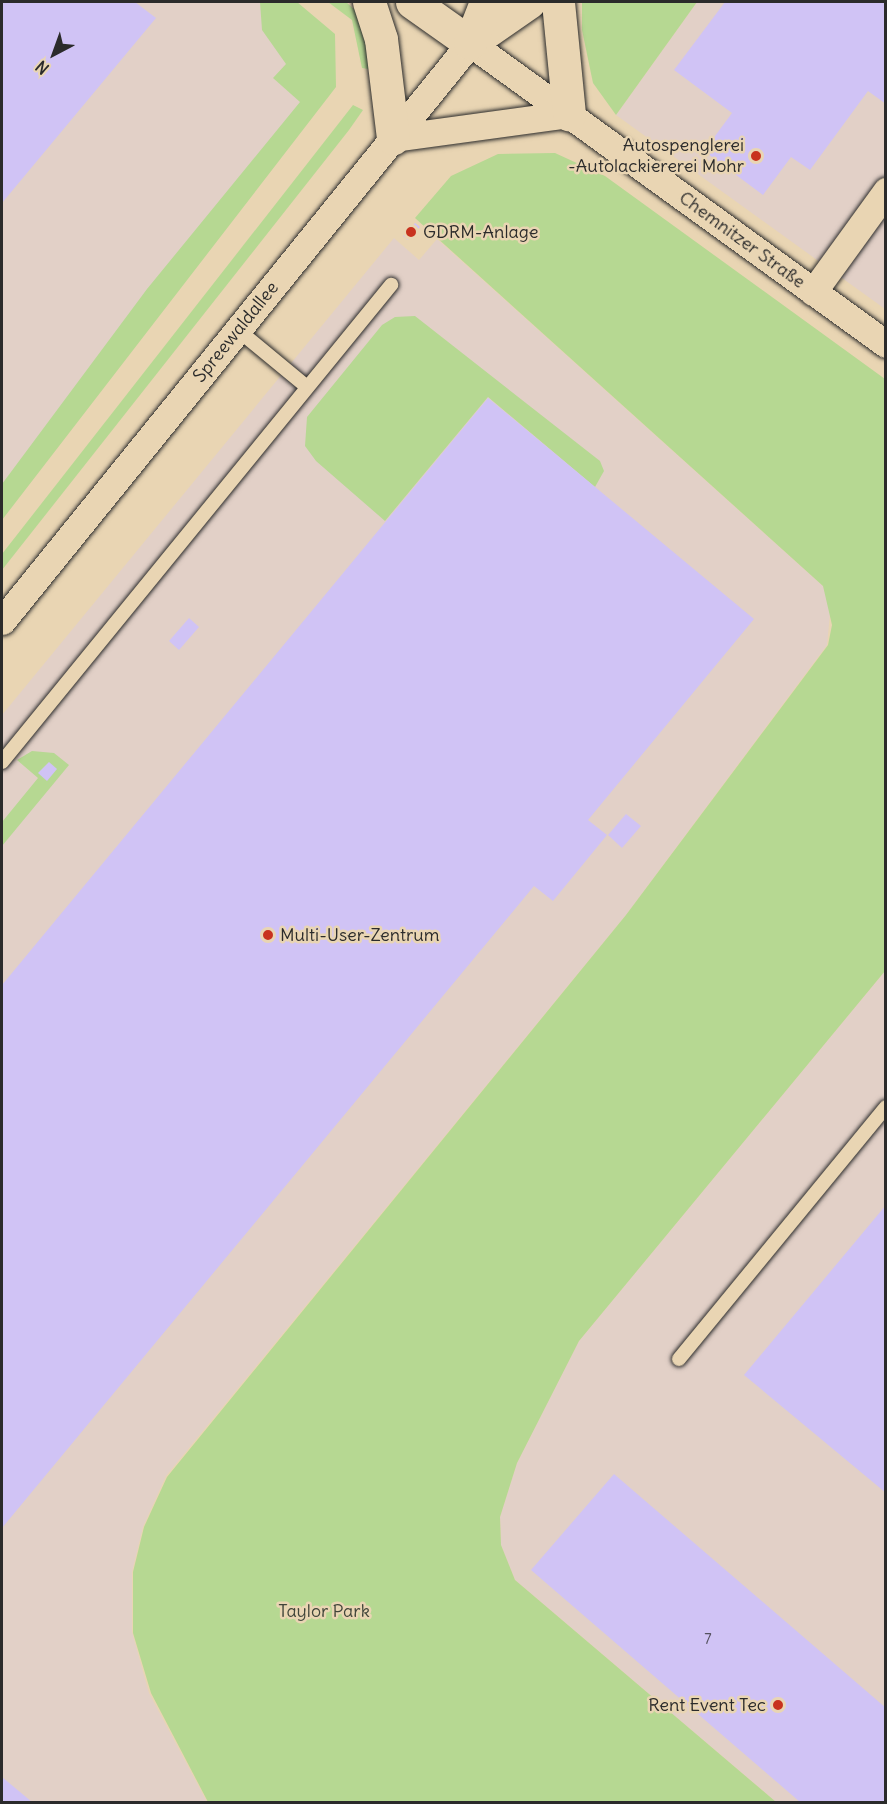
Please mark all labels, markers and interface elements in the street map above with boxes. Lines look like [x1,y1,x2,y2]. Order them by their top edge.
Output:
north arrow [24,24,84,84]
text: N [31,56,53,79]
place label: Autospenglerei -Autolackiererei Mohr [568,135,744,178]
marker: Autospenglerei -Autolackiererei Mohr [749,149,763,163]
street label: Chemnitzer Straße [675,187,809,293]
place label: GDRM-Anlage [423,221,538,243]
marker: GDRM-Anlage [404,225,418,239]
street label: Spreewaldallee [189,277,283,387]
place label: Multi-User-Zentrum [280,924,440,946]
marker: Multi-User-Zentrum [261,928,275,942]
park label: Taylor Park [278,1600,370,1622]
house number: 7 [704,1630,712,1648]
place label: Rent Event Tec [648,1694,766,1716]
marker: Rent Event Tec [771,1698,785,1712]

